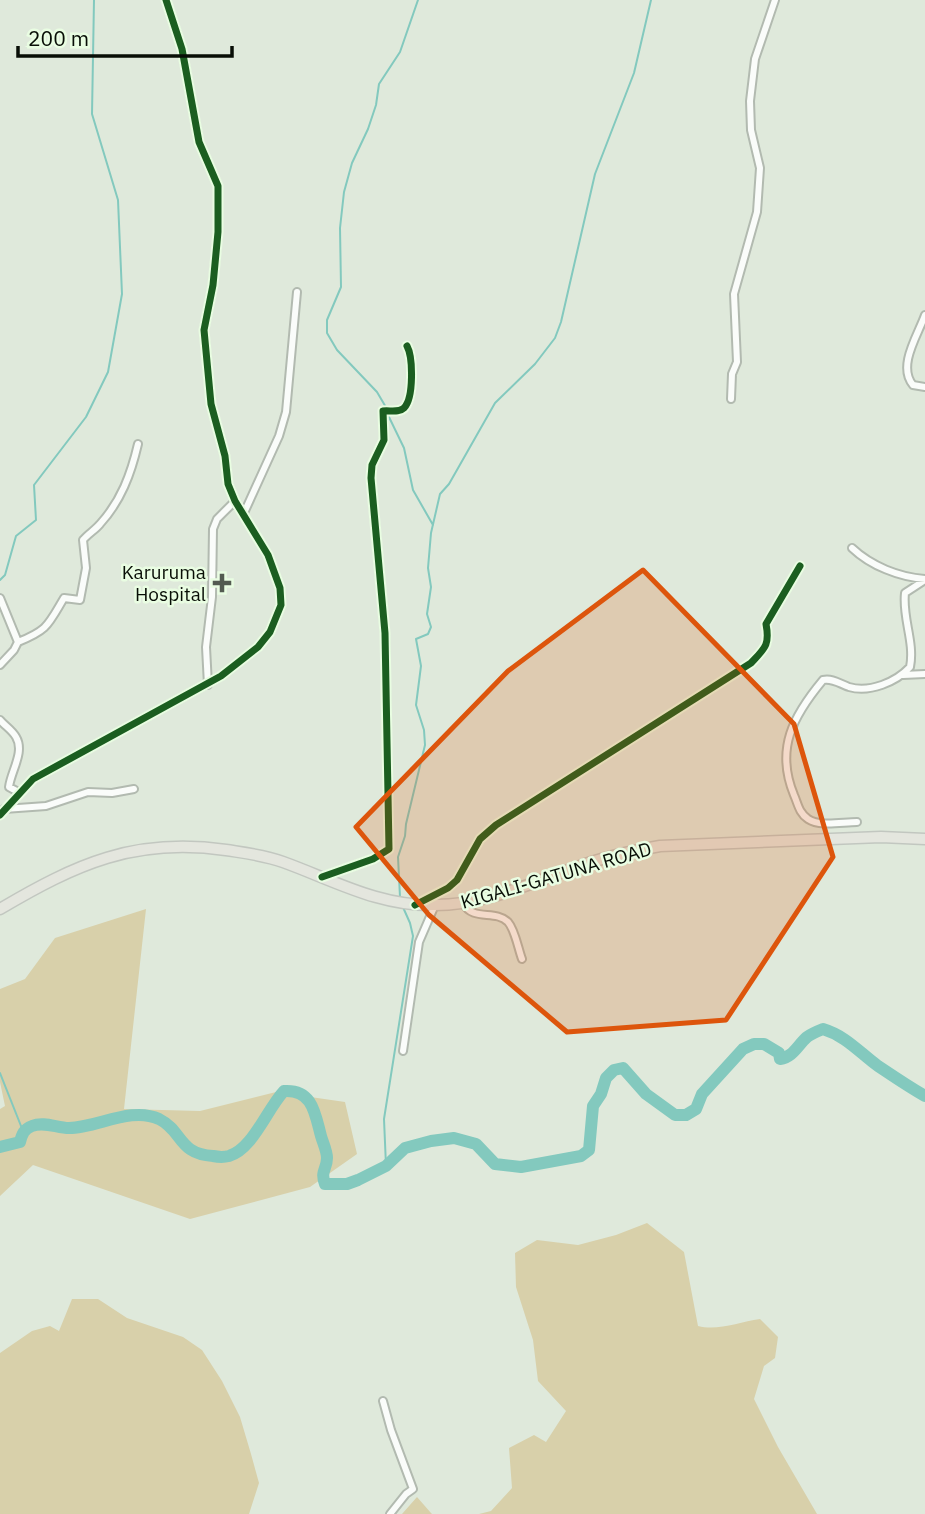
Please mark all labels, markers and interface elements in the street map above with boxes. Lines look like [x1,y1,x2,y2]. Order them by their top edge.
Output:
scale bar [18,14,231,58]
text: 200 m [28,24,89,52]
place label: Karuruma Hospital [122,560,206,606]
marker: Karuruma Hospital [212,573,232,593]
street label: KIGALI-GATUNA ROAD [458,836,654,914]

